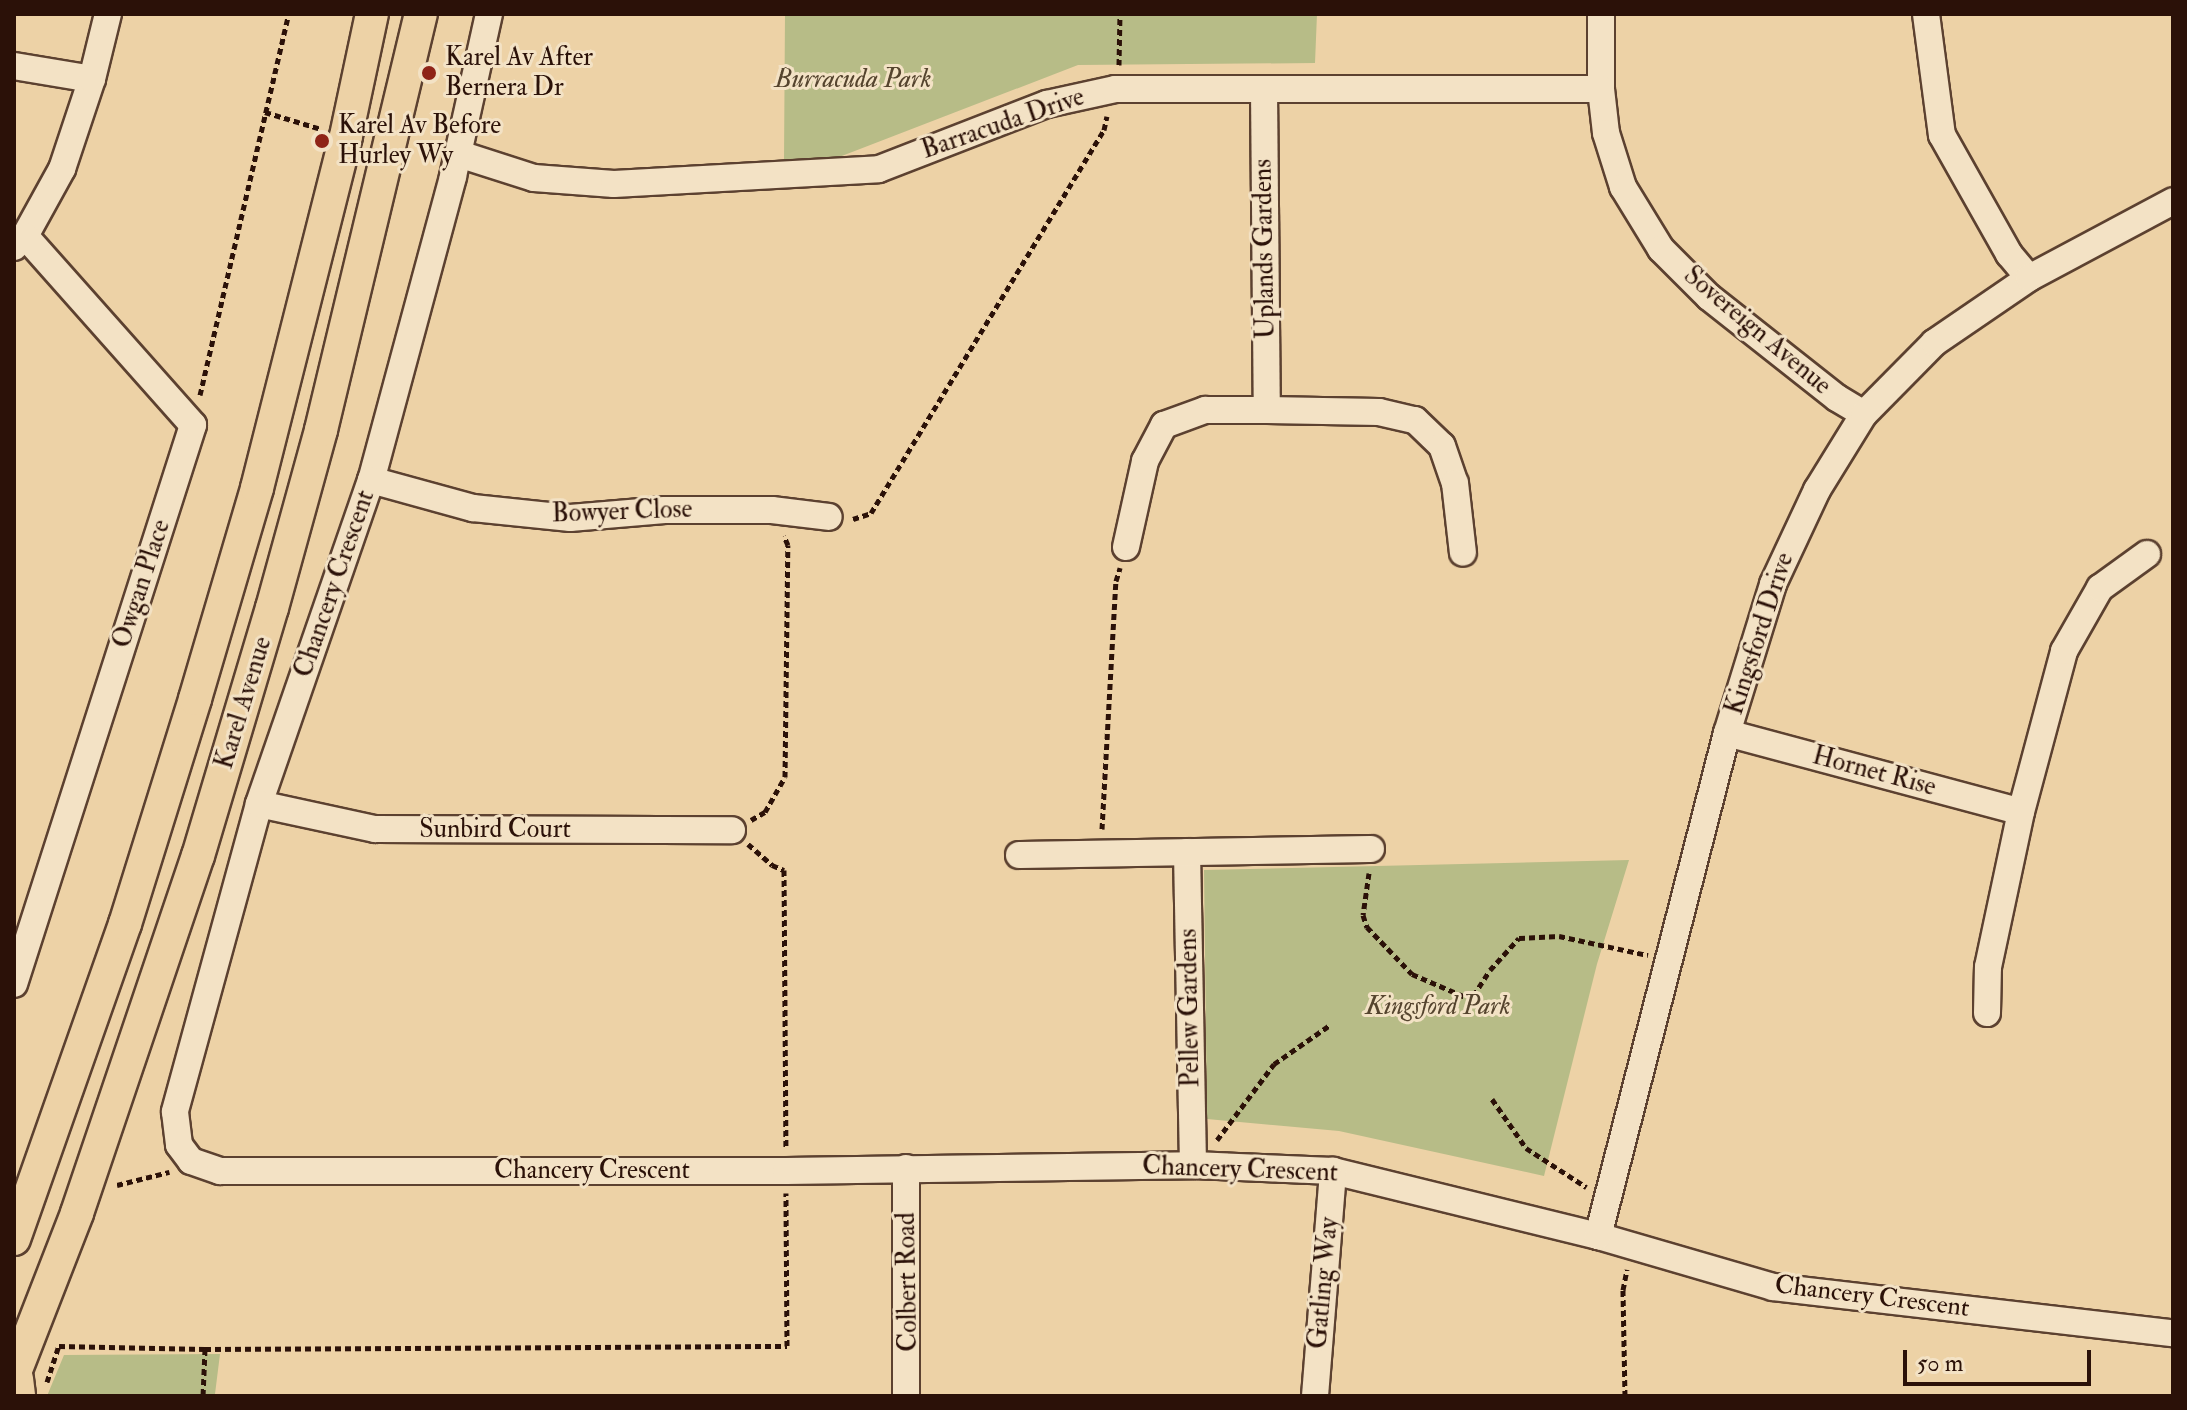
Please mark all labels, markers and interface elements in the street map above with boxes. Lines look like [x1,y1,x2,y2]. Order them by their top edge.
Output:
place label: Karel Av After Bernera Dr [445,42,593,104]
marker: Karel Av After Bernera Dr [420,64,438,82]
park label: Burracuda Park [775,64,931,96]
street label: Barracuda Drive [917,82,1089,166]
place label: Karel Av Before Hurley Wy [338,110,501,172]
marker: Karel Av Before Hurley Wy [313,132,331,150]
street label: Uplands Gardens [1248,159,1282,339]
street label: Sovereign Avenue [1677,260,1837,402]
street label: Chancery Crescent [288,486,382,682]
street label: Bowyer Close [551,494,693,530]
street label: Owgan Place [107,516,177,652]
street label: Kingsford Drive [1719,549,1801,719]
street label: Karel Avenue [209,633,279,773]
street label: Hornet Rise [1809,741,1939,803]
street label: Sunbird Court [419,814,571,846]
street label: Pellew Gardens [1173,928,1207,1088]
park label: Kingsford Park [1365,991,1511,1023]
street label: Chancery Crescent [1142,1151,1338,1189]
street label: Chancery Crescent [494,1155,690,1187]
street label: Colbert Road [891,1212,925,1352]
street label: Gatling Way [1303,1216,1345,1350]
street label: Chancery Crescent [1773,1270,1971,1324]
scale bar [1907,1334,2095,1384]
text: 50 m [1917,1348,1963,1379]

